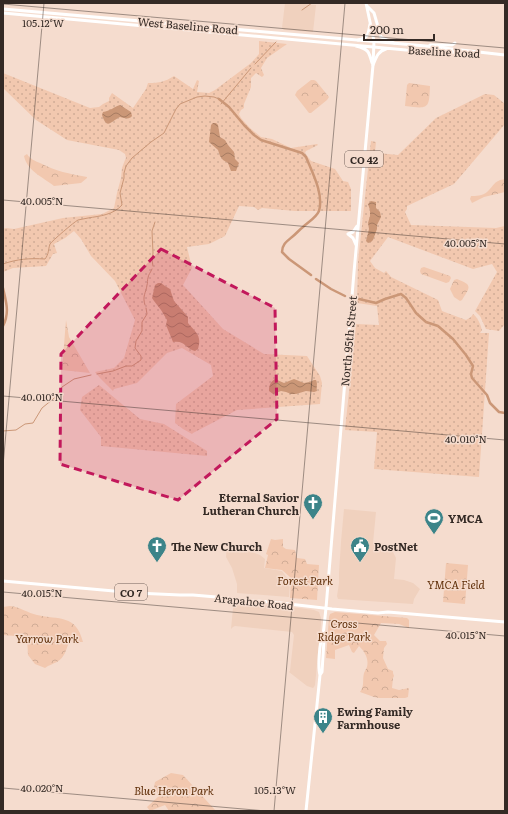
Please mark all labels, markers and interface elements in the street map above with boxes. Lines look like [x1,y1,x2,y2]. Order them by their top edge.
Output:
street label: West Baseline Road [137,13,239,37]
text: 105.12°W [22,15,64,30]
scale bar [364,16,434,42]
text: 200 m [370,20,404,38]
street label: Baseline Road [407,41,481,61]
road number: CO 42 [345,151,383,167]
text: 40.005°N [21,193,63,208]
text: 40.005°N [445,235,487,250]
street label: North 95th Street [336,295,360,387]
text: 40.010°N [21,389,63,404]
text: 40.010°N [445,431,487,446]
place label: Eternal Savior Lutheran Church [203,489,299,518]
church icon: Eternal Savior Lutheran Church [302,492,324,520]
sports icon: YMCA [423,507,445,535]
place label: YMCA [448,510,484,526]
church icon: The New Church [146,535,168,563]
public building icon: PostNet [349,535,371,563]
place label: The New Church [171,538,263,554]
place label: PostNet [374,538,418,554]
park label: Forest Park [277,572,333,588]
park label: YMCA Field [427,576,486,592]
road number: CO 7 [115,584,147,600]
text: 40.015°N [21,585,63,600]
street label: Arapahoe Road [213,589,295,613]
park label: Cross Ridge Park [317,615,371,644]
text: 40.015°N [445,627,487,642]
park label: Yarrow Park [15,630,79,646]
place label: Ewing Family Farmhouse [337,703,413,732]
building icon: Ewing Family Farmhouse [312,706,334,734]
text: 40.020°N [21,780,63,795]
park label: Blue Heron Park [134,782,214,798]
text: 105.13°W [254,782,296,797]

